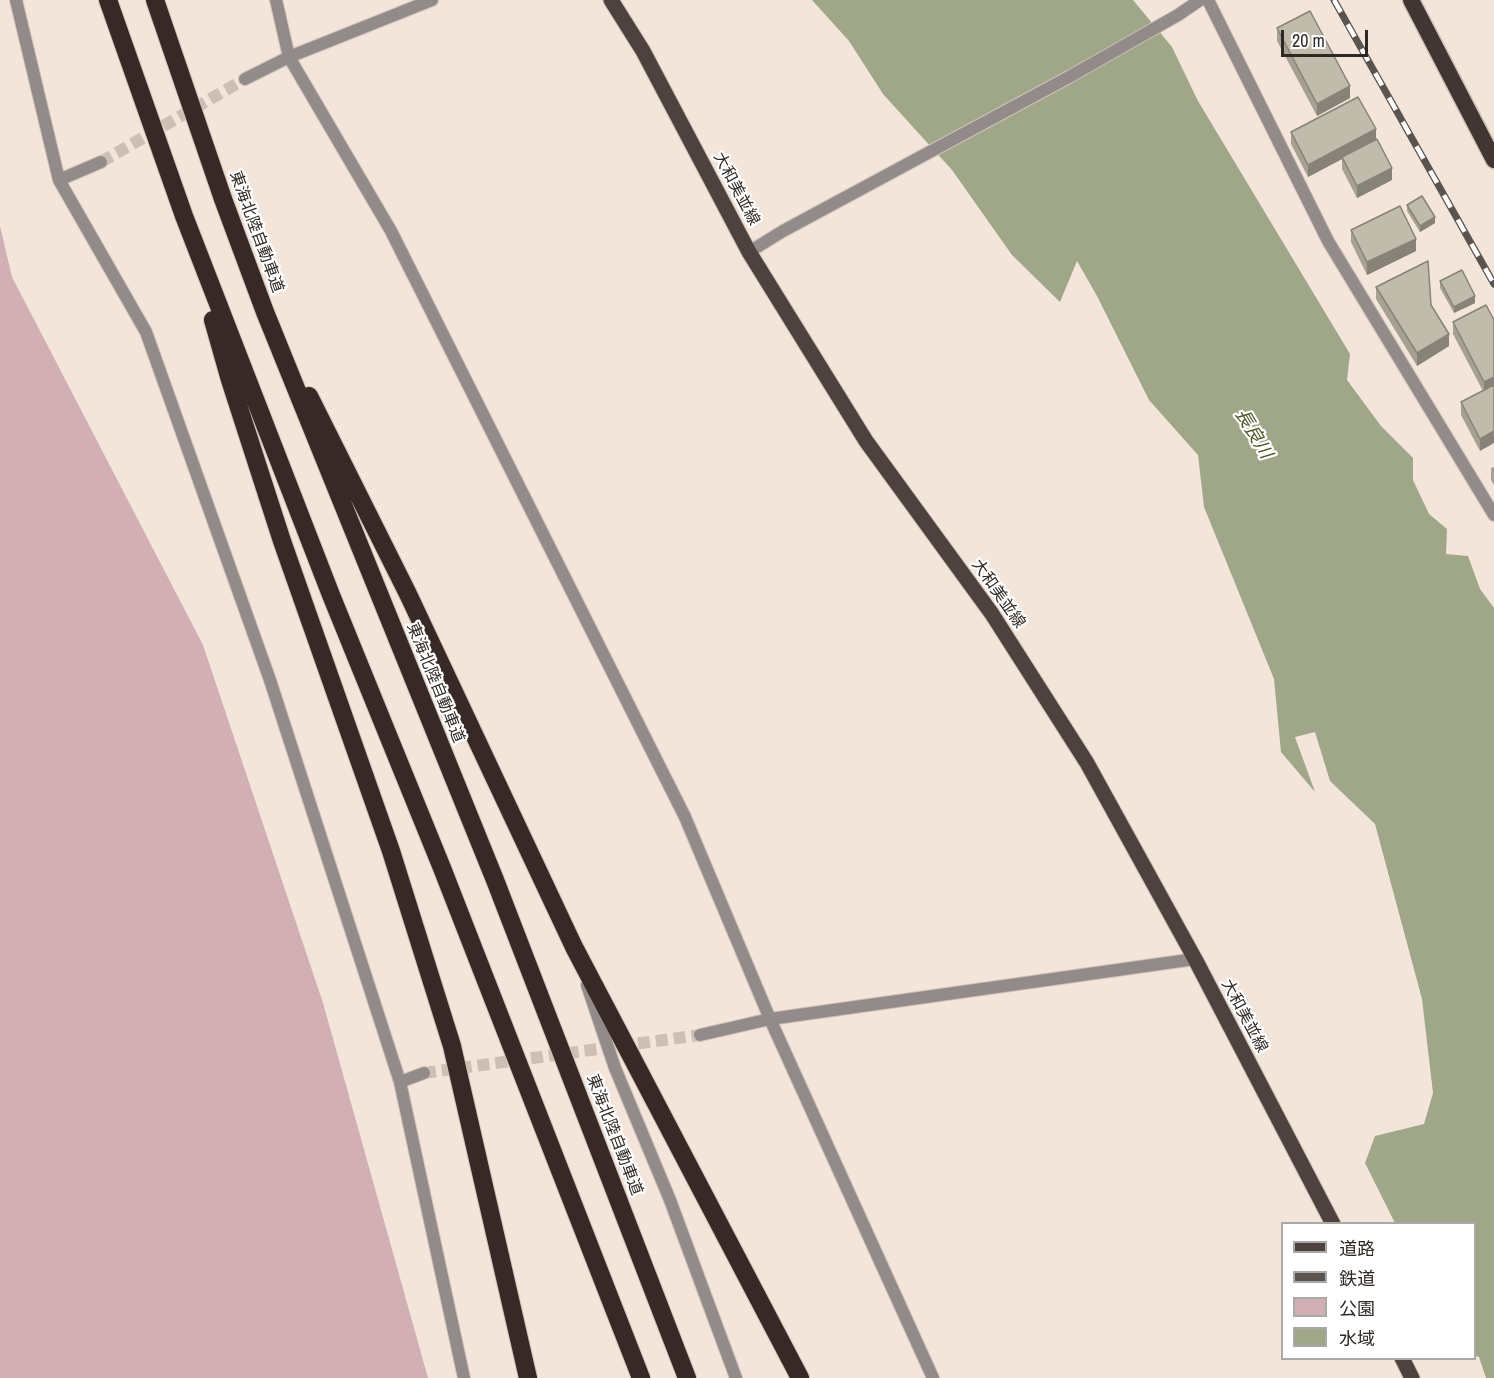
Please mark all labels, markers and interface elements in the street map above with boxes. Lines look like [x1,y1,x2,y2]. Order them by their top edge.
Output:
scale bar [1284,18,1371,56]
text: 20 m [1292,28,1325,53]
street label: 大和美並線 [709,149,763,229]
street label: 東海北陸自動車道 [225,169,287,295]
water label: 長良川 [1230,405,1276,463]
street label: 大和美並線 [967,556,1029,632]
street label: 東海北陸自動車道 [402,620,468,746]
street label: 大和美並線 [1217,976,1271,1056]
street label: 東海北陸自動車道 [582,1072,646,1198]
legend [1281,1222,1476,1360]
text: 道路 [1339,1236,1375,1261]
text: 鉄道 [1339,1266,1375,1291]
text: 公園 [1339,1296,1375,1321]
text: 水域 [1339,1326,1375,1351]

